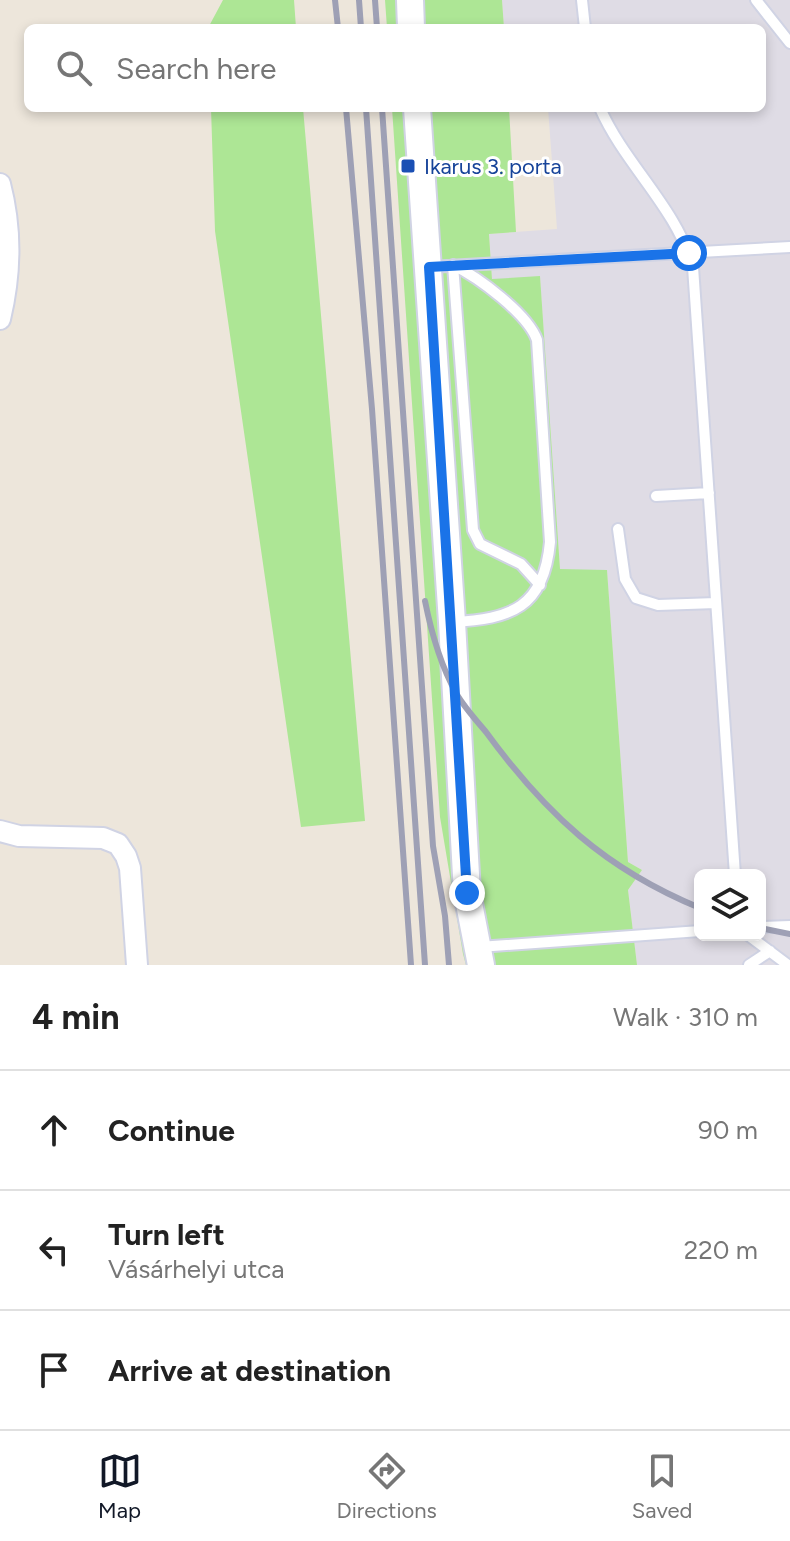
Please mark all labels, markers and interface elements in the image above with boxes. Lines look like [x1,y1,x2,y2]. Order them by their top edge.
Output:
search box [24,24,766,112]
icon: search [52,46,96,90]
text: Search here [116,50,276,87]
place label: Ikarus 3. porta [424,153,562,180]
marker: Ikarus 3. porta [399,157,417,175]
route start [671,235,707,271]
map controls [694,869,766,941]
button: layers [694,869,766,941]
route end [449,875,485,911]
text: 4 min [32,997,119,1038]
text: Walk · 310 m [613,1001,758,1033]
icon: ahead [32,1108,76,1152]
text: Continue [108,1112,235,1149]
text: 90 m [698,1114,758,1146]
text: Turn left [108,1216,225,1253]
icon: left [32,1228,76,1272]
text: 220 m [684,1234,758,1266]
text: Vásárhelyi utca [108,1253,285,1285]
icon: arrive [32,1348,76,1392]
text: Arrive at destination [108,1352,391,1389]
tab: Map [98,1449,142,1524]
tab: Directions [337,1449,437,1524]
tab: Saved [632,1449,692,1524]

